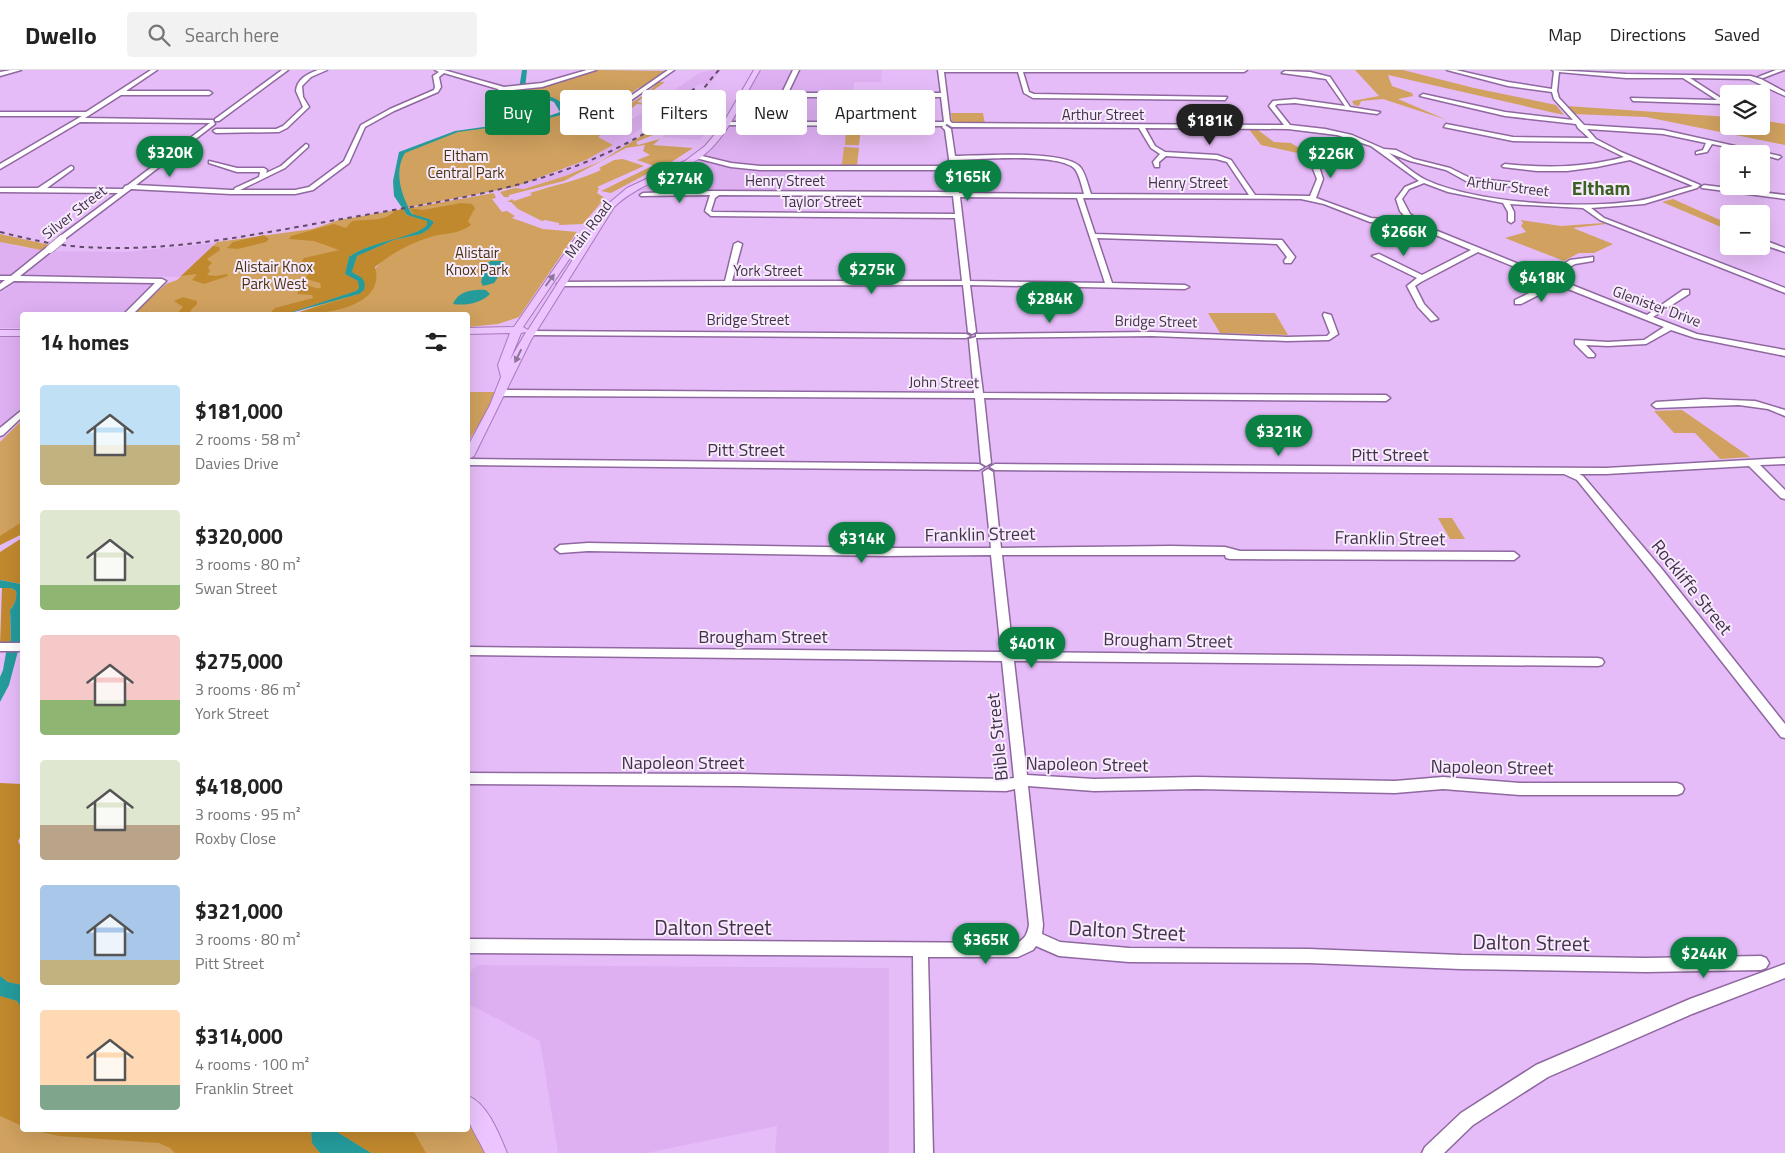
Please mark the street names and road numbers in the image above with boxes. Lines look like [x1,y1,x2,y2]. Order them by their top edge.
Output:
street label: Arthur Street [1062,103,1145,126]
street label: Henry Street [745,169,826,192]
street label: Arthur Street [1466,170,1551,203]
street label: Henry Street [1148,171,1229,194]
street label: Silver Street [37,179,112,245]
street label: Taylor Street [782,190,863,213]
street label: Main Road [559,195,617,263]
street label: York Street [733,259,803,282]
street label: Glenister Drive [1609,279,1705,333]
street label: Bridge Street [707,308,790,331]
street label: Bridge Street [1114,309,1198,333]
street label: John Street [909,370,980,394]
street label: Pitt Street [707,436,785,463]
street label: Pitt Street [1351,441,1429,468]
street label: Franklin Street [924,520,1036,548]
street label: Franklin Street [1334,524,1446,552]
street label: Rockliffe Street [1645,533,1739,641]
street label: Brougham Street [698,623,828,650]
street label: Brougham Street [1103,625,1234,655]
street label: Bible Street [979,691,1015,782]
street label: Napoleon Street [622,749,745,776]
street label: Napoleon Street [1025,749,1149,779]
street label: Napoleon Street [1430,752,1554,782]
street label: Dalton Street [654,911,772,943]
street label: Dalton Street [1068,911,1187,949]
street label: Dalton Street [1472,925,1591,959]

